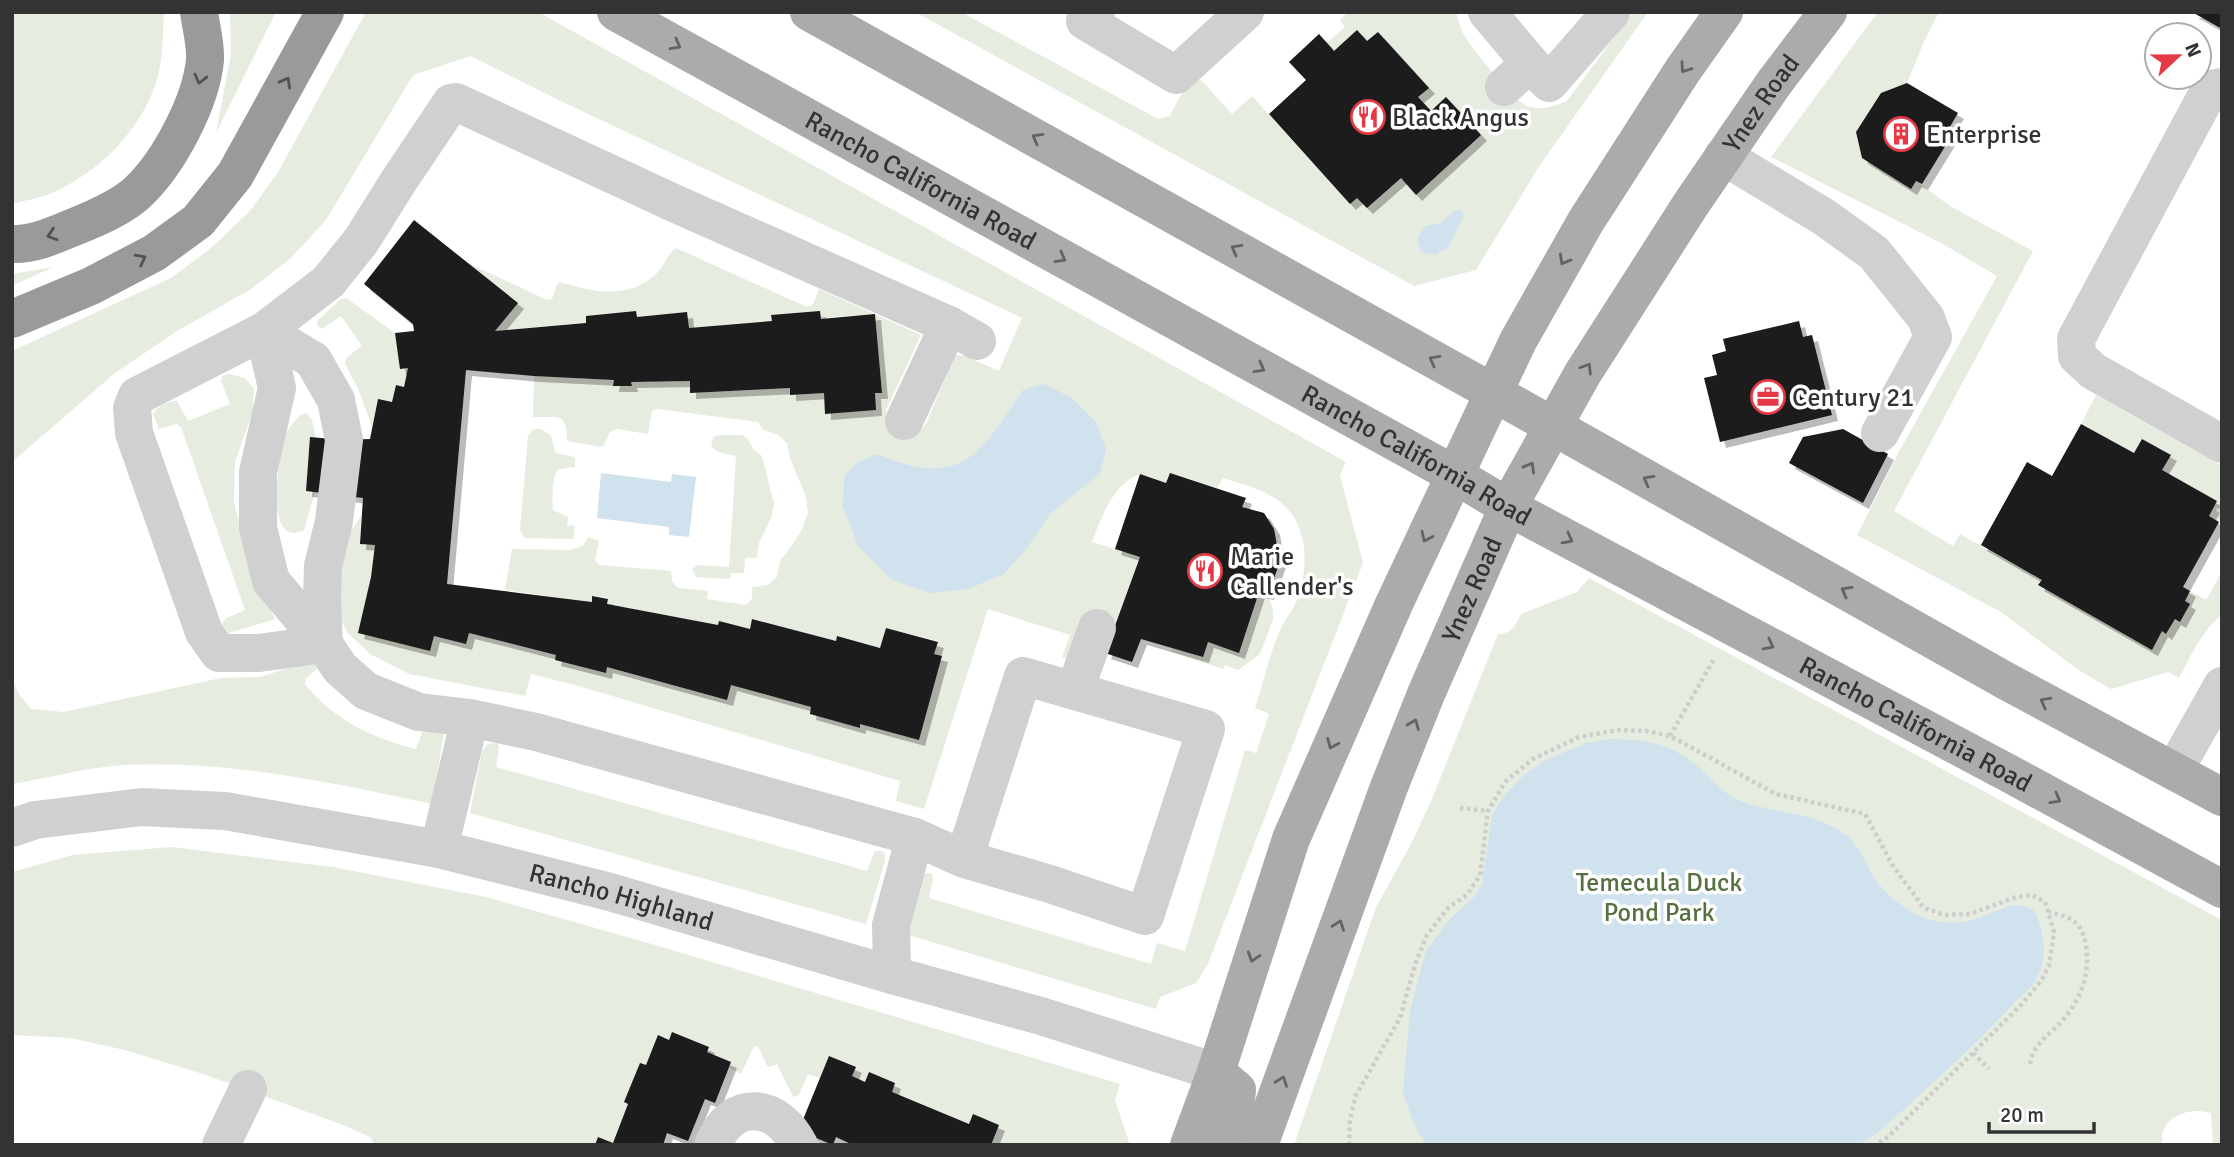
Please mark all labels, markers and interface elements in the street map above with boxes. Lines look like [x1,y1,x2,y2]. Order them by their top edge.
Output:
north arrow [2143,21,2213,91]
one-way arrow [669,37,681,50]
text: N [2179,39,2206,61]
street label: Ynez Road [1716,48,1807,159]
one-way arrow [1681,60,1693,73]
one-way arrow [194,73,208,85]
one-way arrow [278,77,292,89]
restaurant icon: Black Angus [1349,98,1387,136]
place label: Black Angus [1392,102,1529,134]
street label: Rancho California Road [799,104,1041,258]
building icon: Enterprise [1882,115,1920,153]
place label: Enterprise [1926,119,2042,151]
one-way arrow [1032,133,1044,146]
one-way arrow [46,227,58,242]
one-way arrow [1230,244,1243,257]
one-way arrow [1054,249,1067,263]
one-way arrow [1559,253,1572,266]
one-way arrow [134,254,146,268]
one-way arrow [1429,355,1441,368]
one-way arrow [1253,359,1266,373]
one-way arrow [1578,363,1591,376]
street label: Rancho California Road [1295,378,1537,533]
office icon: Century 21 [1749,378,1787,416]
place label: Century 21 [1792,382,1914,414]
one-way arrow [1521,461,1535,474]
one-way arrow [1642,475,1655,488]
one-way arrow [1420,530,1434,542]
one-way arrow [1561,530,1573,544]
street label: Ynez Road [1436,532,1510,648]
place label: Marie Callender's [1230,541,1354,603]
restaurant icon: Marie Callender's [1186,552,1224,590]
one-way arrow [1841,586,1853,599]
one-way arrow [1762,637,1774,651]
street label: Rancho California Road [1793,650,2037,800]
one-way arrow [2040,697,2052,710]
one-way arrow [1405,719,1419,731]
one-way arrow [1326,737,1340,750]
one-way arrow [2049,791,2061,804]
street label: Rancho Highland [526,857,717,939]
park label: Temecula Duck Pond Park [1576,867,1742,929]
one-way arrow [1330,920,1344,932]
one-way arrow [1247,951,1261,963]
one-way arrow [1274,1075,1288,1087]
scale bar [1989,1090,2094,1134]
text: 20 m [2000,1102,2044,1128]

